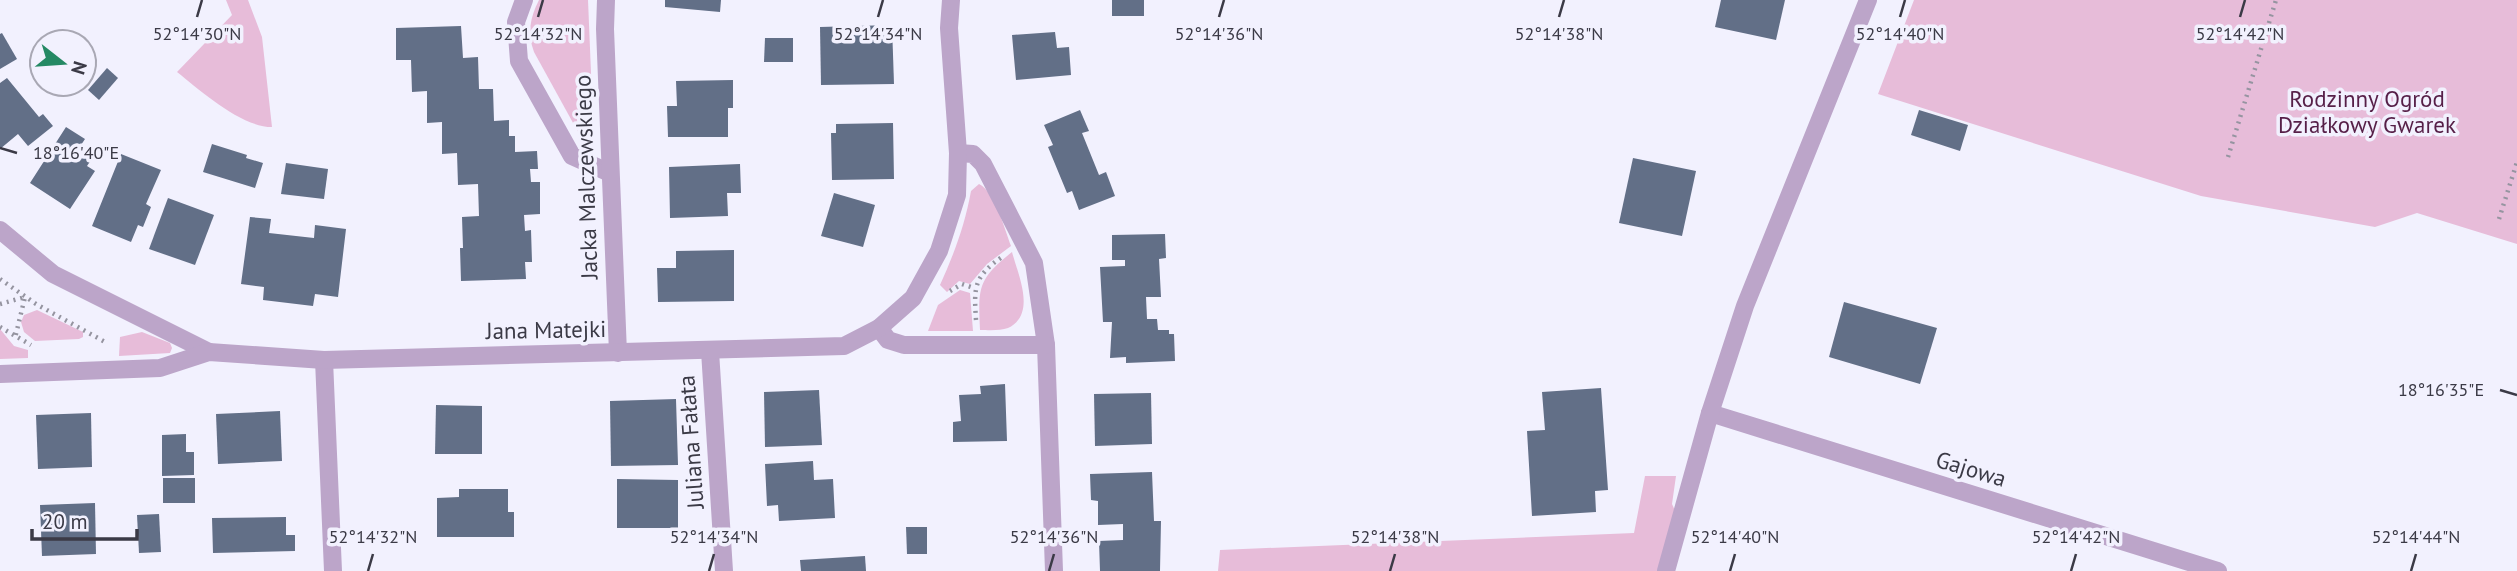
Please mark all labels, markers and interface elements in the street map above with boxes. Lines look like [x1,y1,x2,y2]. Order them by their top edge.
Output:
text: 52°14'30"N [153,22,241,45]
text: 52°14'32"N [494,22,582,45]
text: 52°14'34"N [834,22,922,45]
text: 52°14'36"N [1175,22,1263,45]
text: 52°14'38"N [1515,22,1603,45]
text: 52°14'40"N [1856,22,1944,45]
text: 52°14'42"N [2196,22,2284,45]
north arrow [28,28,98,98]
text: N [66,58,93,77]
street label: Jacka Malczewskiego [567,74,604,281]
park label: Rodzinny Ogród Działkowy Gwarek [2278,84,2456,139]
text: 18°16'40"E [33,141,119,164]
street label: Jana Matejki [485,314,606,345]
street label: Juliana Fałata [671,374,710,511]
text: 18°16'35"E [2398,378,2484,401]
street label: Gajowa [1932,444,2010,493]
scale bar [32,498,136,542]
text: 20 m [42,508,88,535]
text: 52°14'32"N [329,525,417,548]
text: 52°14'34"N [670,525,758,548]
text: 52°14'36"N [1010,525,1098,548]
text: 52°14'38"N [1351,525,1439,548]
text: 52°14'40"N [1691,525,1779,548]
text: 52°14'42"N [2032,525,2120,548]
text: 52°14'44"N [2372,525,2460,548]

